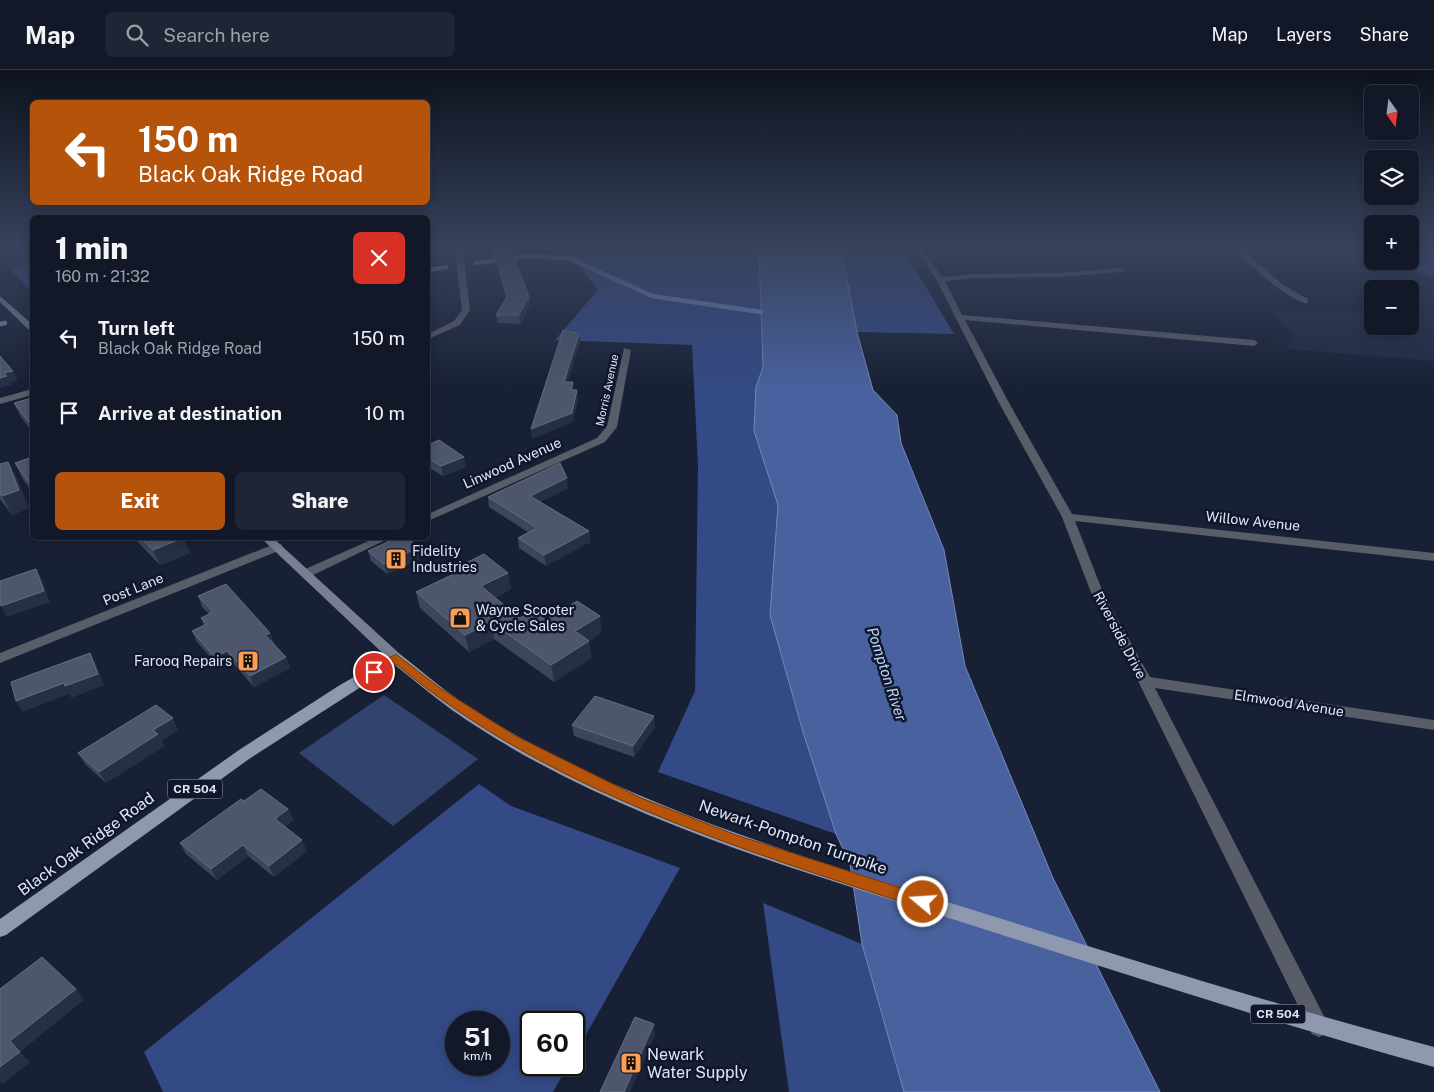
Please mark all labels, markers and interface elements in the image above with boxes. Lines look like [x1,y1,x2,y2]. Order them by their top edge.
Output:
search box [105,12,455,57]
text: Map [25,21,75,49]
icon: search [123,21,151,49]
text: Search here [163,24,270,46]
text: Map [1212,24,1248,45]
text: Layers [1276,24,1332,45]
text: Share [1360,24,1409,45]
north arrow [1364,85,1419,140]
map controls [1364,85,1419,335]
text: 150 m [138,119,238,160]
icon: left [55,120,120,185]
button: layers [1364,150,1419,205]
text: Black Oak Ridge Road [138,161,363,187]
button: + [1364,215,1419,270]
text: 1 min [55,230,128,266]
button: close [353,232,405,284]
text: 160 m · 21:32 [55,267,150,286]
button: − [1364,280,1419,335]
text: Turn left [98,317,175,339]
icon: left [55,324,83,352]
text: 150 m [352,327,405,349]
text: Black Oak Ridge Road [98,339,262,358]
street label: Morris Avenue [594,353,620,427]
icon: arrive [55,399,83,427]
text: Arrive at destination [98,402,282,424]
text: 10 m [365,402,405,424]
street label: Linwood Avenue [460,434,564,492]
button: Exit [55,472,225,530]
button: Share [235,472,405,530]
street label: Willow Avenue [1205,508,1301,534]
place label: Fidelity Industries [412,543,477,575]
building icon: Fidelity Industries [384,547,408,571]
street label: Post Lane [100,570,166,608]
street label: Riverside Drive [1090,589,1150,682]
place label: Wayne Scooter & Cycle Sales [476,602,574,634]
shop icon: Wayne Scooter & Cycle Sales [448,606,472,630]
water label: Pompton River [864,625,910,723]
building icon: Farooq Repairs [236,649,260,673]
pin [353,651,395,693]
place label: Farooq Repairs [134,653,232,669]
icon: arrive [360,658,388,686]
street label: Elmwood Avenue [1233,686,1345,720]
road number: CR 504 [168,780,222,799]
street label: Black Oak Ridge Road [14,788,158,900]
street label: Newark-Pompton Turnpike [696,796,890,878]
position arrow [896,875,948,927]
road number: CR 504 [1250,1004,1306,1024]
speed limit sign: 60 [520,1011,585,1076]
text: 51 [464,1022,491,1052]
place label: Newark Water Supply [647,1045,748,1082]
text: km/h [463,1049,492,1063]
building icon: Newark Water Supply [619,1051,643,1075]

